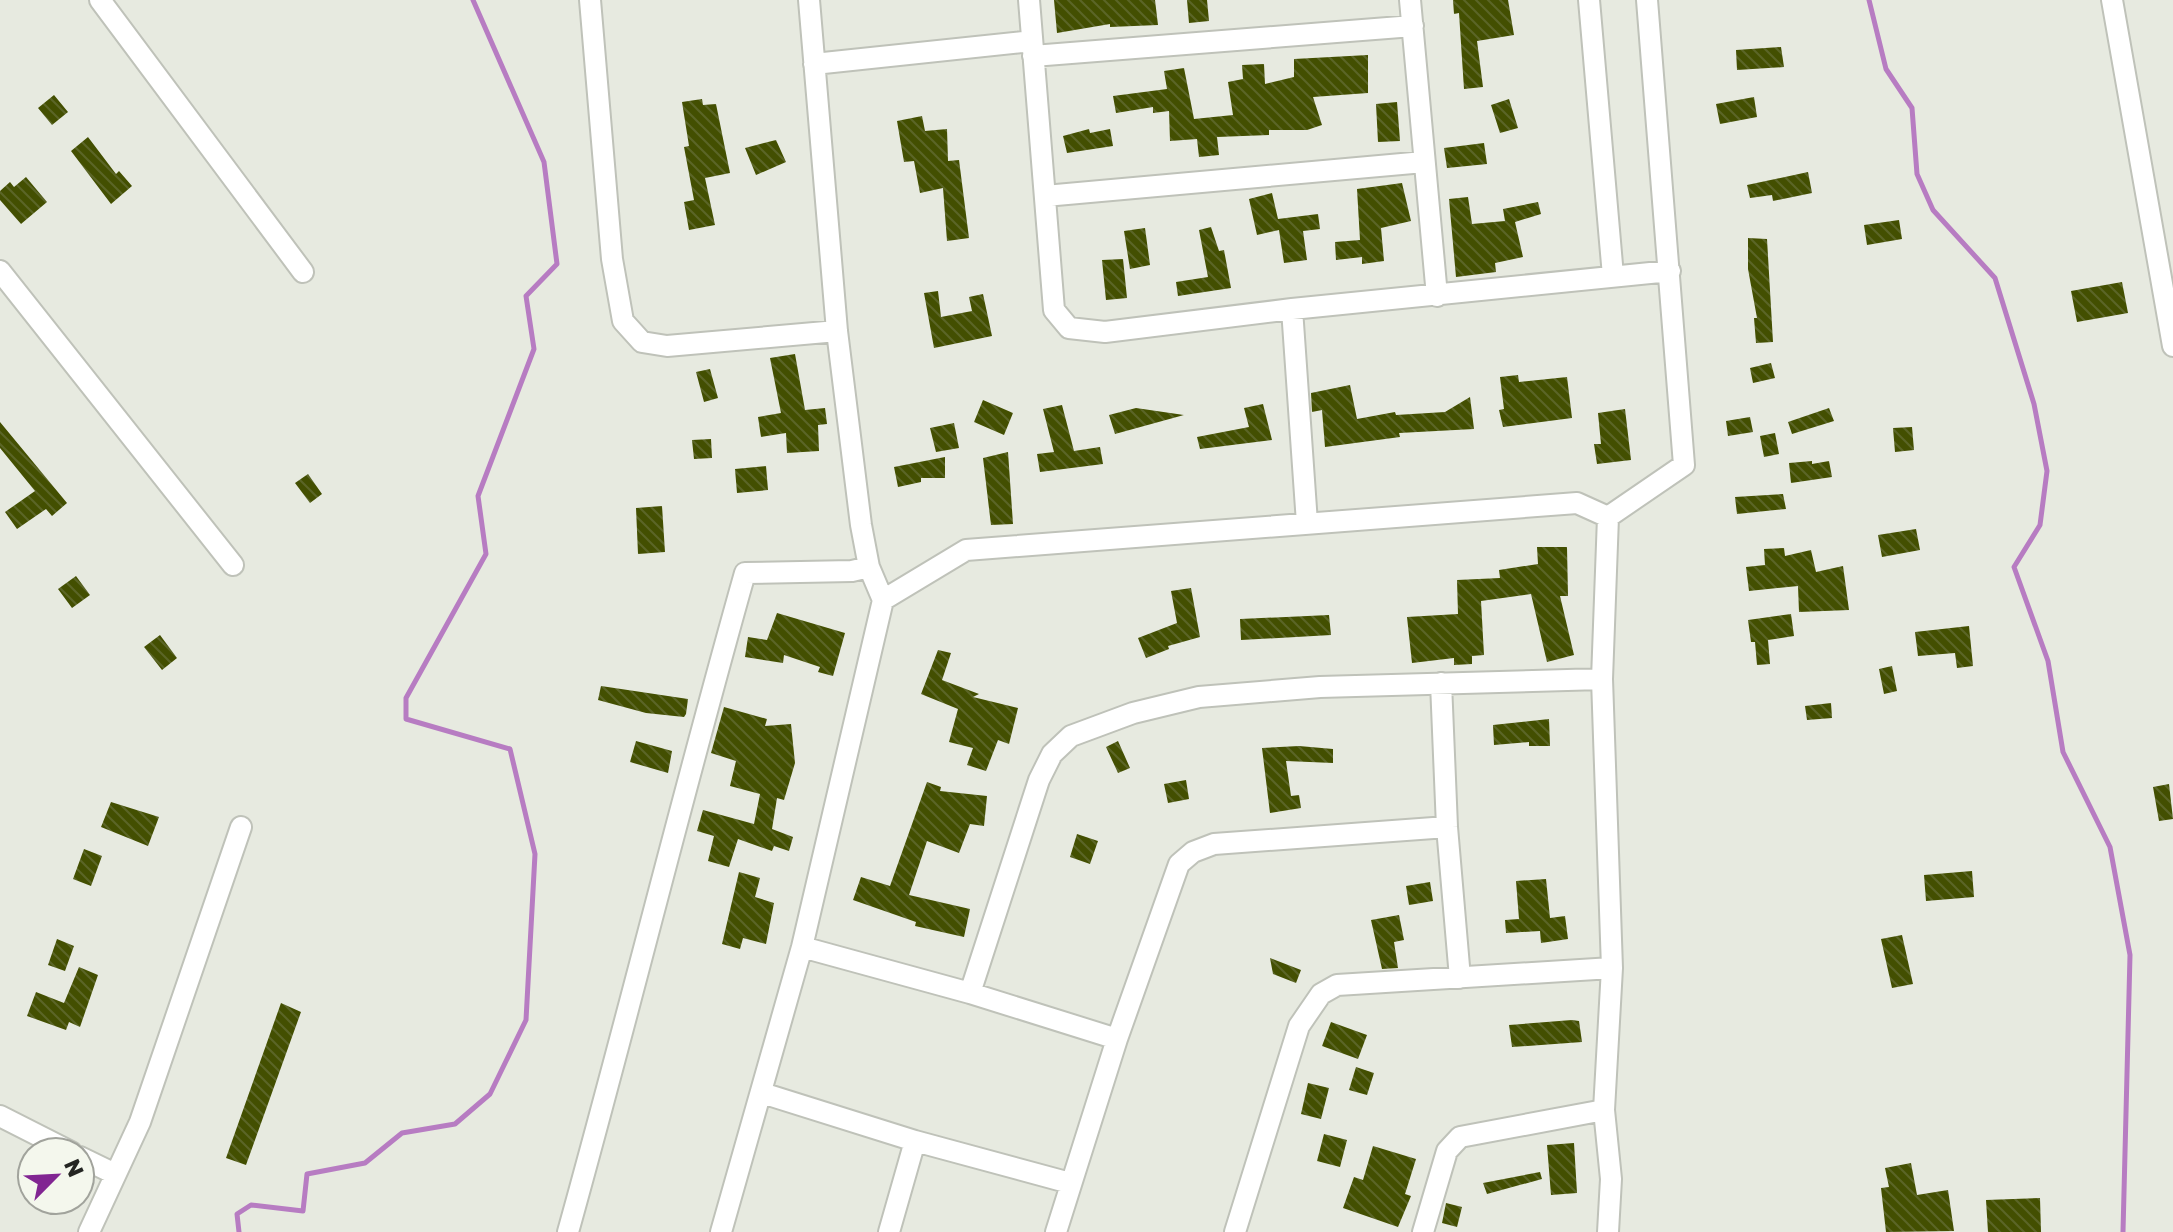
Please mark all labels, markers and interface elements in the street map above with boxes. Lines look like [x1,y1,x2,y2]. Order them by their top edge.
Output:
north arrow [16,1136,96,1216]
text: N [59,1155,90,1181]

